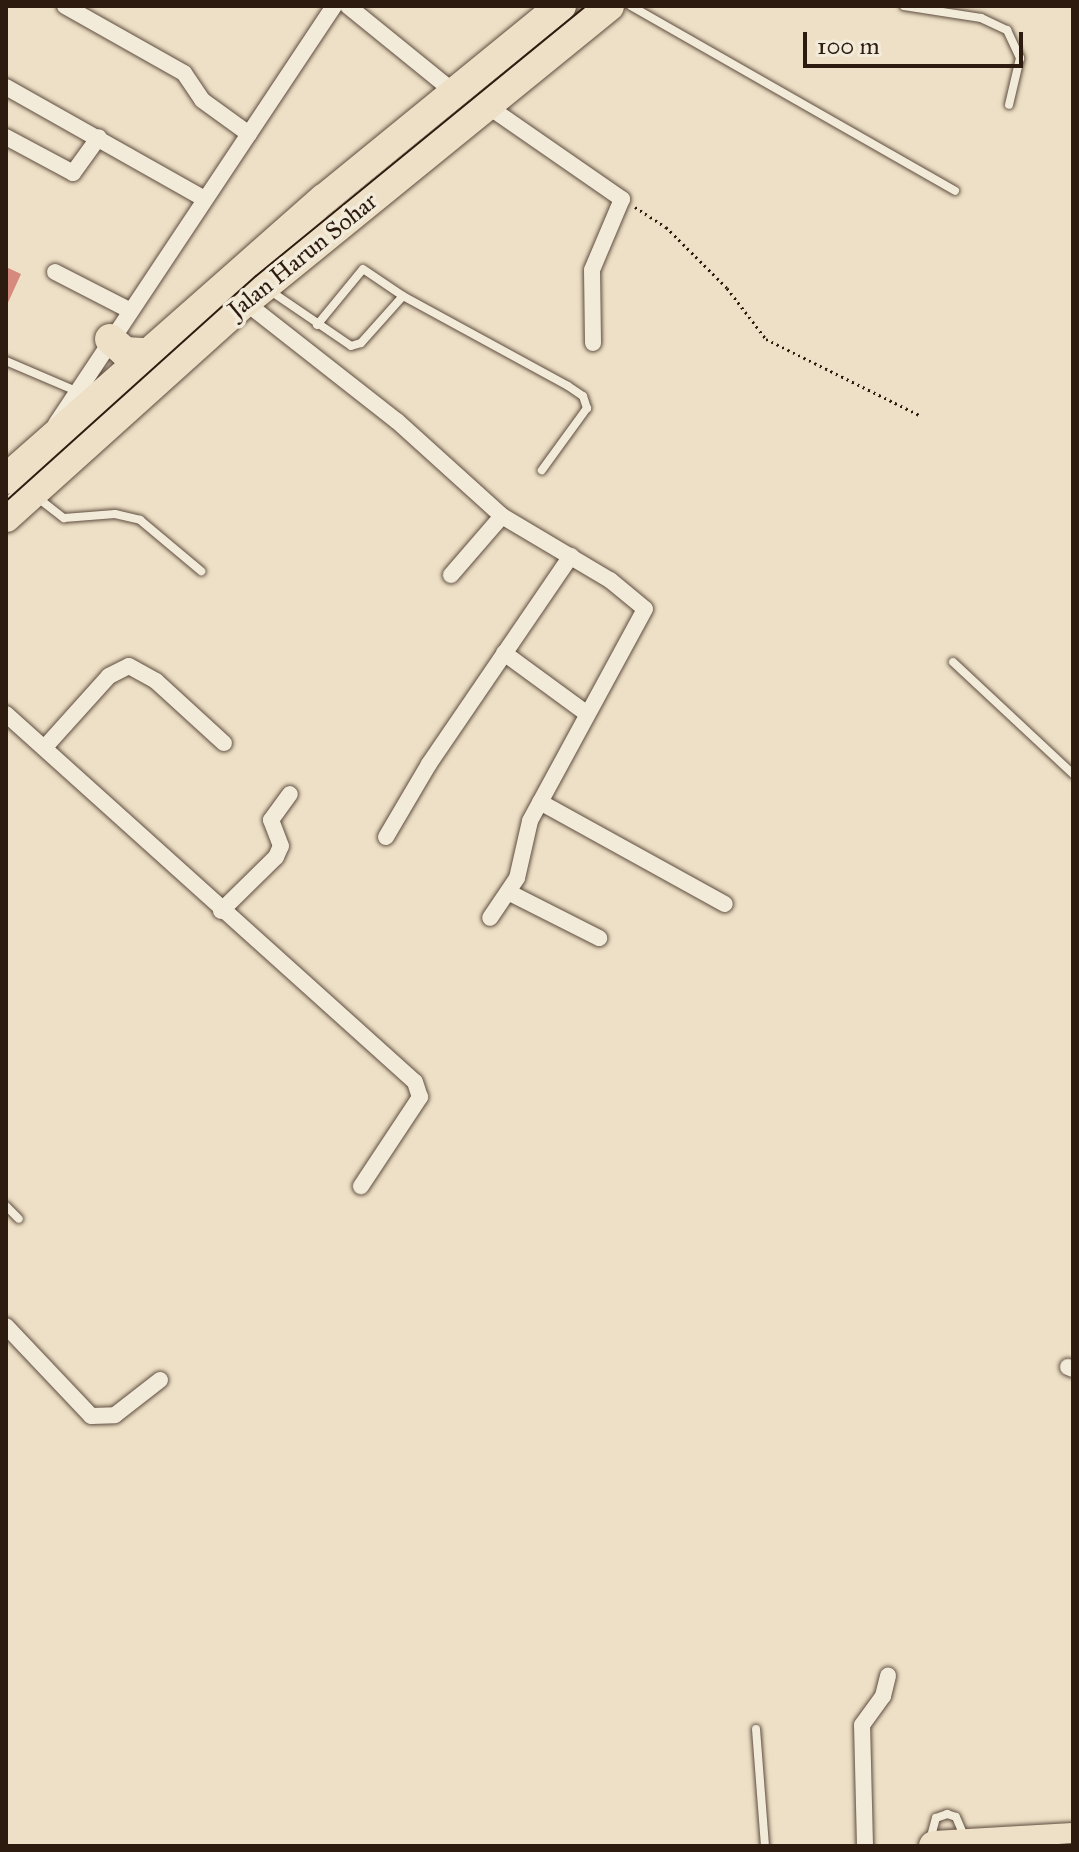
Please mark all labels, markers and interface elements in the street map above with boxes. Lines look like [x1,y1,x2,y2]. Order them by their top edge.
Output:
scale bar [807,16,1027,66]
text: 100 m [817,31,880,61]
street label: Jalan Harun Sohar [223,187,383,325]

